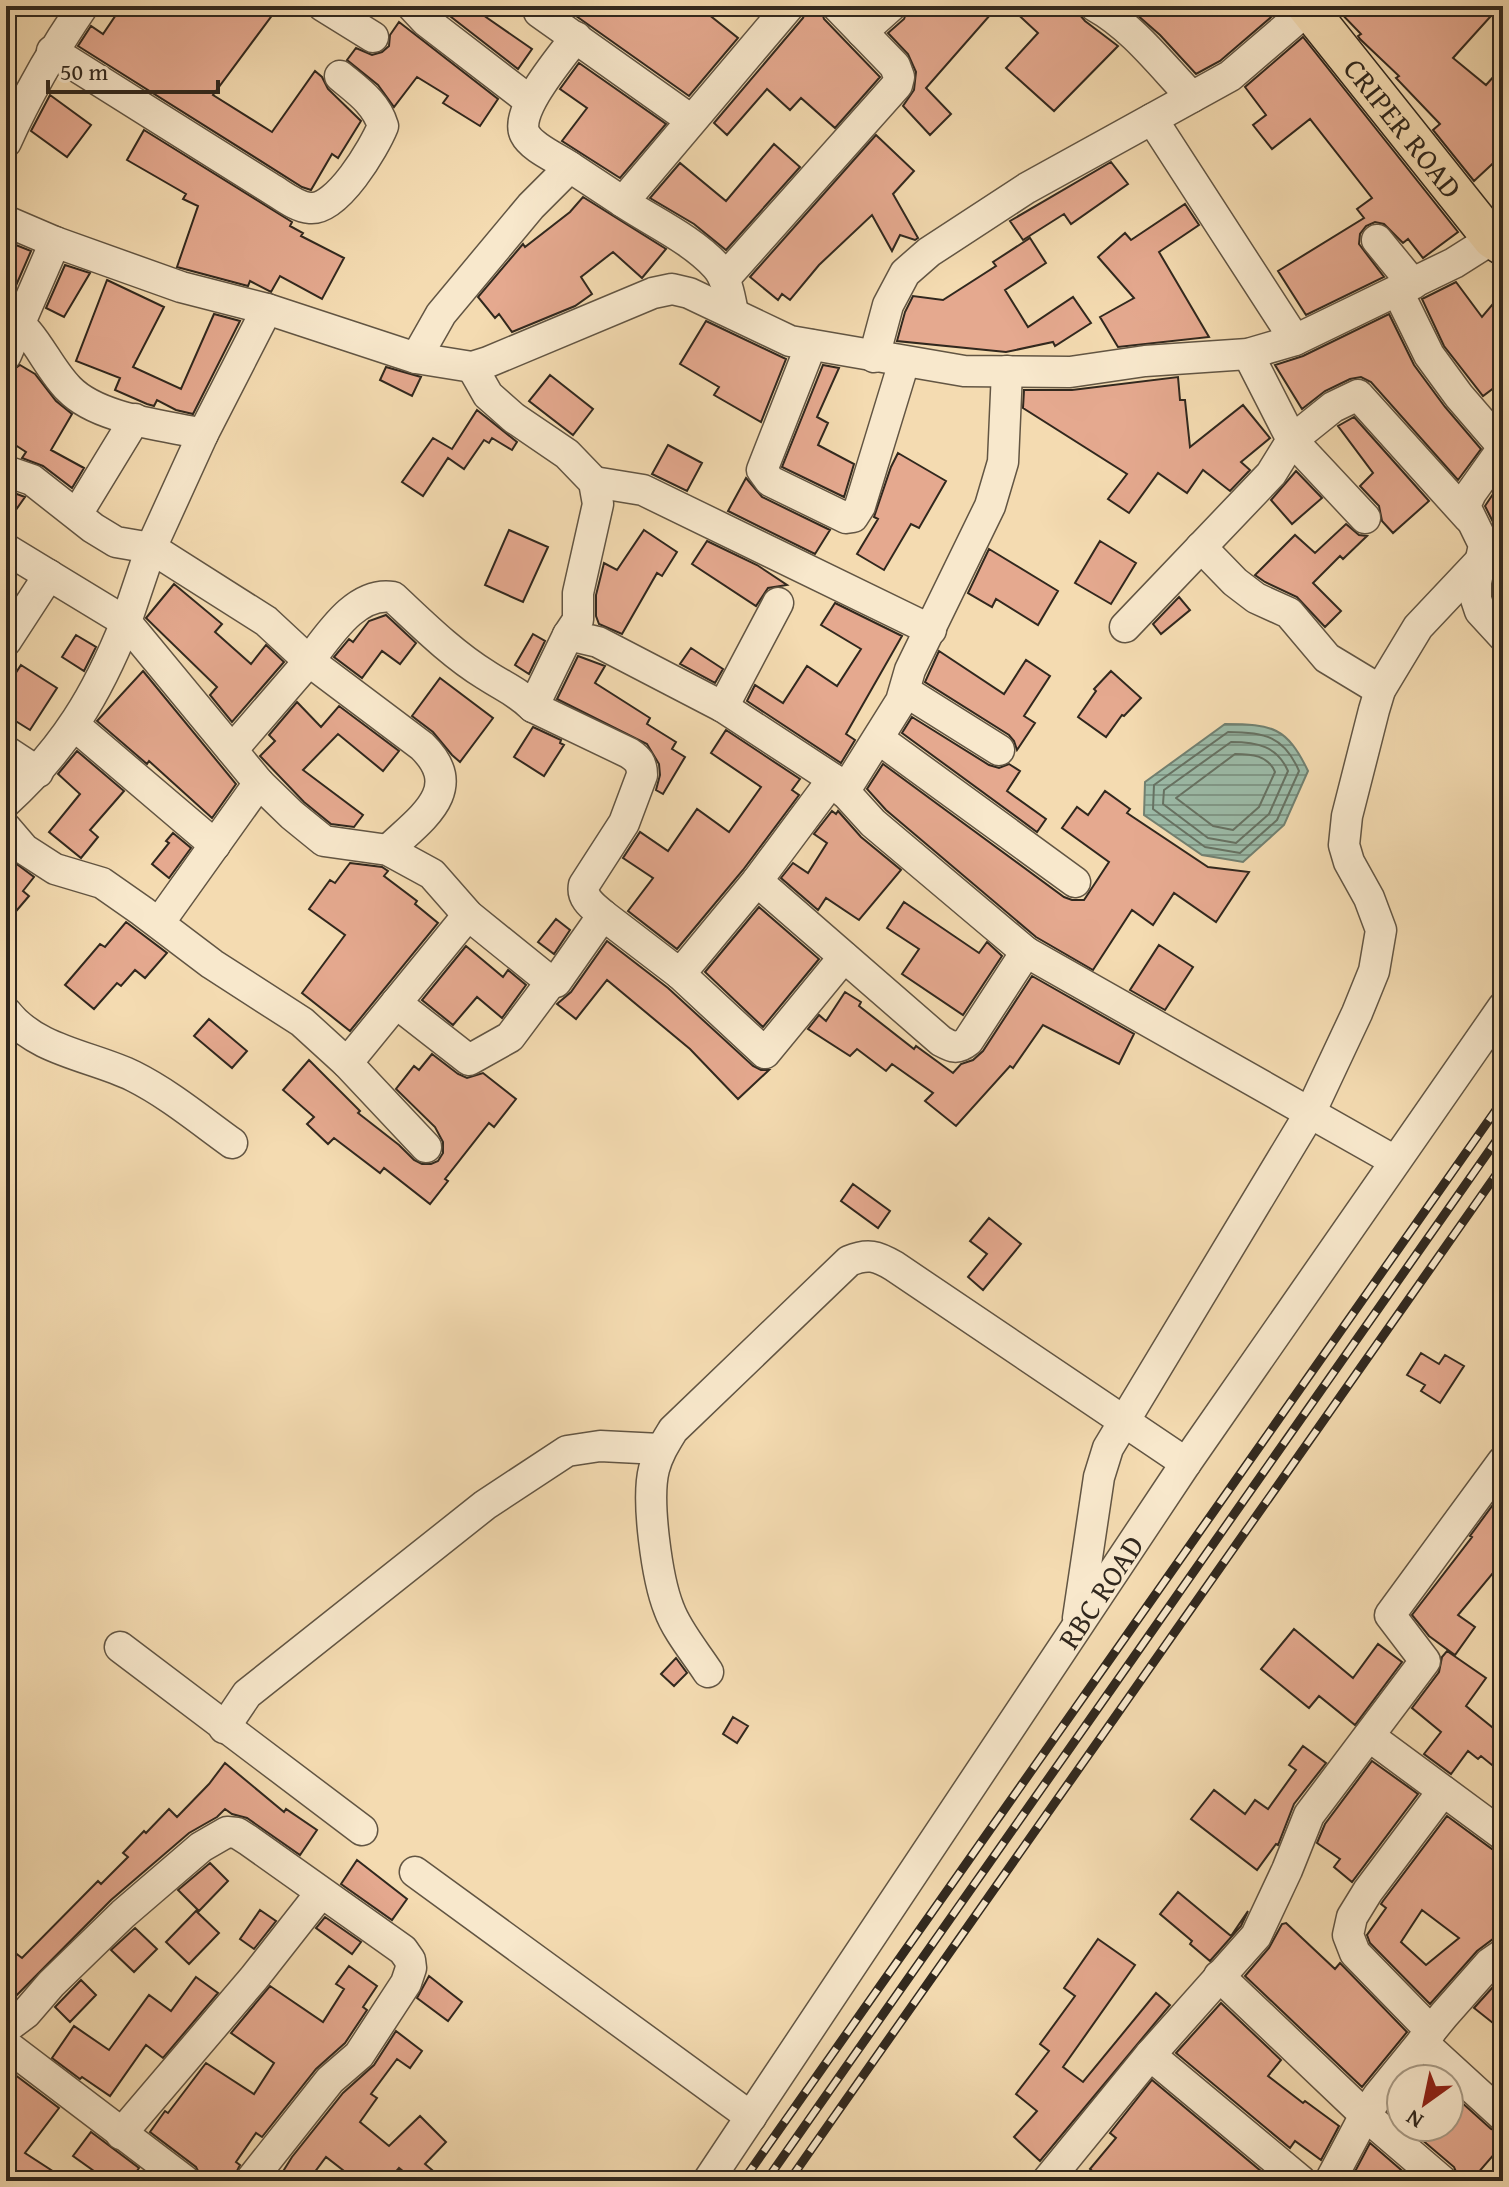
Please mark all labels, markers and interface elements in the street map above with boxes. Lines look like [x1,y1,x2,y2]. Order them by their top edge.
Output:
scale bar [48,44,218,94]
street label: CRIPER ROAD [1333,48,1473,208]
text: 50 m [60,54,108,89]
street label: RBC ROAD [1046,1526,1154,1657]
north arrow [1385,2063,1465,2143]
text: N [1399,2102,1429,2137]

